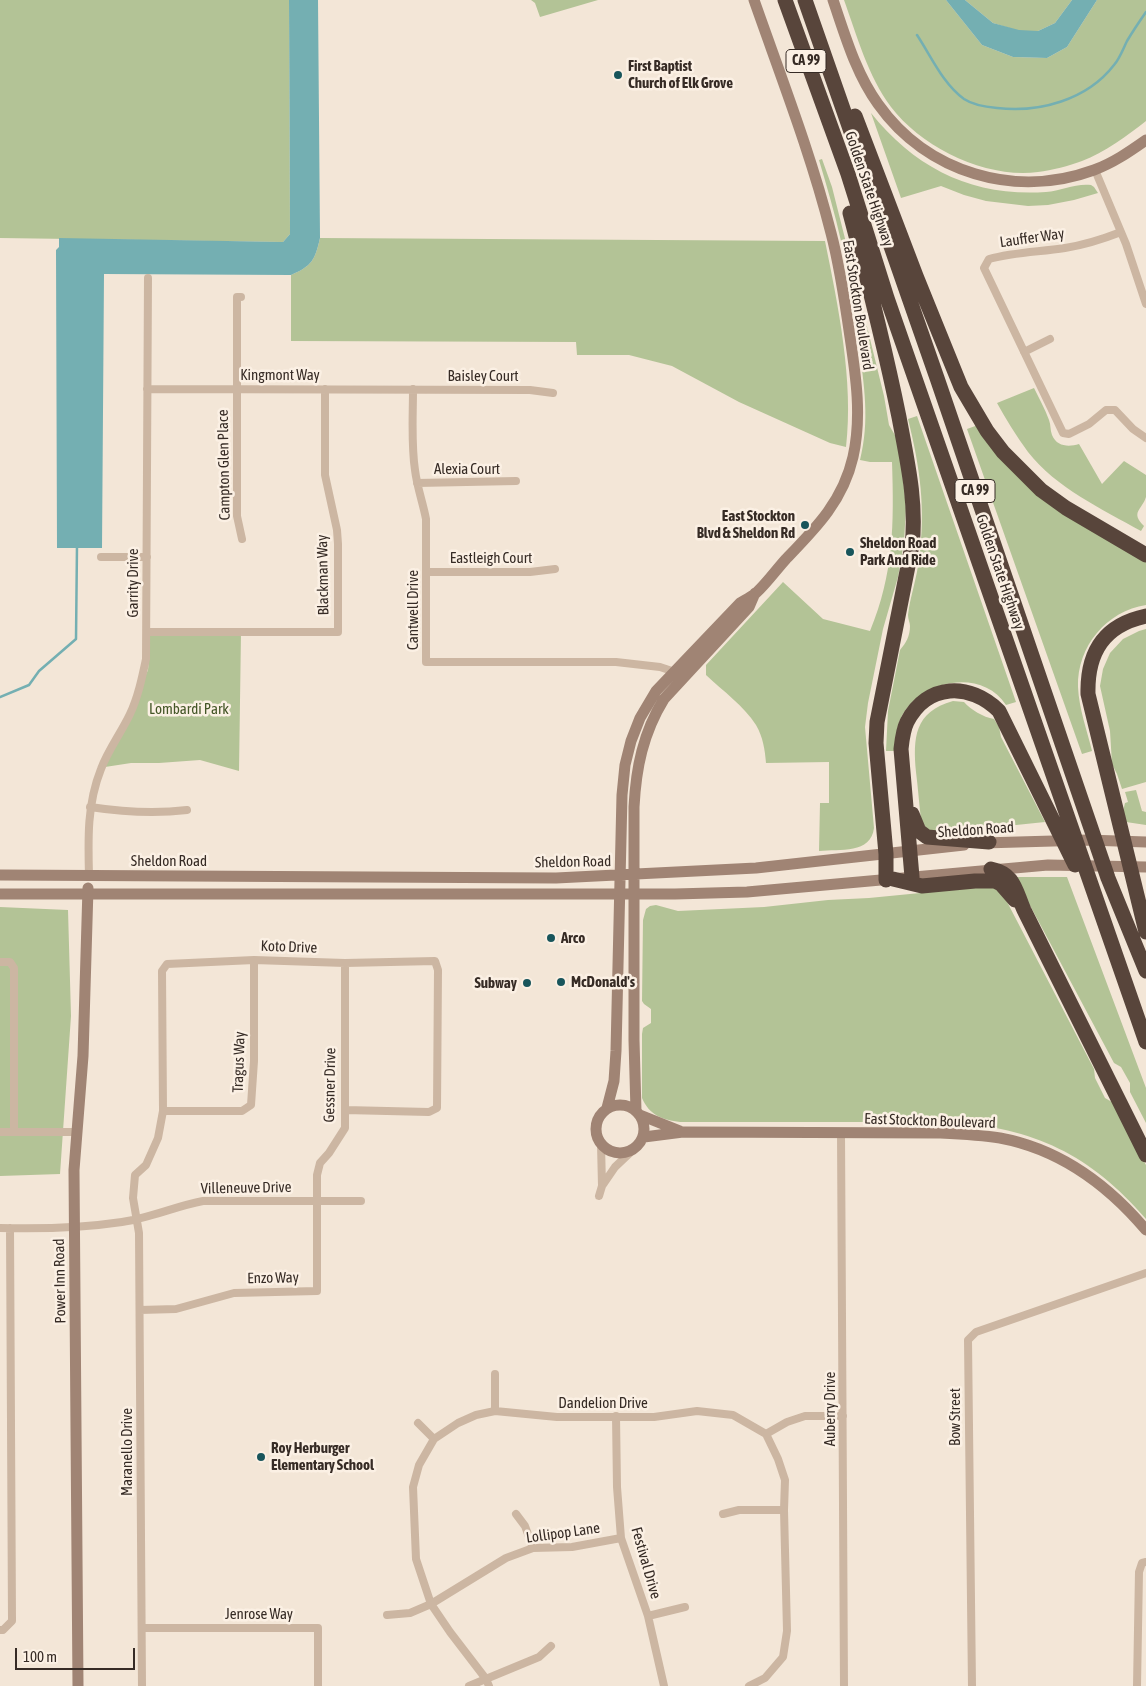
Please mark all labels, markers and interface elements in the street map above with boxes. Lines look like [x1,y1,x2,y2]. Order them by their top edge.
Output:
road number: CA 99 [786,49,826,72]
place label: First Baptist Church of Elk Grove [628,57,733,92]
marker: First Baptist Church of Elk Grove [612,69,624,81]
street label: Golden State Highway [841,129,897,249]
street label: Lauffer Way [999,225,1065,251]
street label: East Stockton Boulevard [839,239,877,371]
street label: Kingmont Way [240,366,320,384]
street label: Baisley Court [447,367,519,385]
street label: Campton Glen Place [214,409,234,521]
street label: Alexia Court [434,460,500,478]
road number: CA 99 [955,480,995,502]
place label: East Stockton Blvd & Sheldon Rd [697,507,795,542]
street label: Golden State Highway [972,512,1028,632]
marker: East Stockton Blvd & Sheldon Rd [799,519,811,531]
street label: Blackman Way [313,534,333,616]
place label: Sheldon Road Park And Ride [860,534,936,569]
marker: Sheldon Road Park And Ride [844,546,856,558]
street label: Garrity Drive [124,549,142,617]
street label: Eastleigh Court [450,549,532,567]
street label: Cantwell Drive [404,570,422,650]
park label: Lombardi Park [149,700,229,718]
street label: Sheldon Road [937,818,1015,842]
street label: Sheldon Road [131,852,207,870]
street label: Sheldon Road [535,852,611,872]
place label: Arco [561,929,585,947]
marker: Arco [545,932,557,944]
street label: Koto Drive [260,937,318,957]
place label: McDonald's [571,973,635,991]
place label: Subway [475,974,517,992]
marker: McDonald's [555,976,567,988]
marker: Subway [521,977,533,989]
street label: Tragus Way [229,1031,249,1093]
street label: Gessner Drive [320,1047,340,1123]
street label: East Stockton Boulevard [864,1110,996,1132]
street label: Villeneuve Drive [200,1178,292,1198]
street label: Power Inn Road [50,1238,70,1324]
street label: Enzo Way [247,1269,299,1287]
street label: Auberry Drive [821,1372,839,1446]
street label: Bow Street [946,1388,964,1446]
street label: Dandelion Drive [558,1394,648,1412]
street label: Maranello Drive [118,1408,136,1496]
place label: Roy Herburger Elementary School [271,1439,374,1474]
marker: Roy Herburger Elementary School [255,1451,267,1463]
street label: Lollipop Lane [525,1519,601,1547]
street label: Festival Drive [627,1525,665,1601]
street label: Jenrose Way [225,1605,293,1623]
scale bar [18,1638,138,1670]
text: 100 m [23,1648,57,1665]

